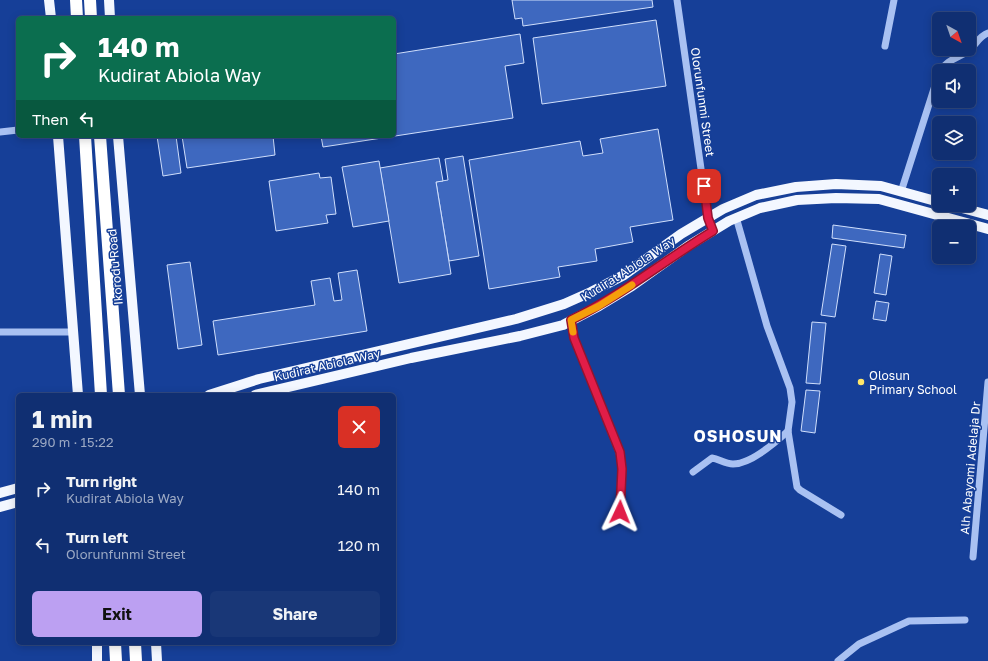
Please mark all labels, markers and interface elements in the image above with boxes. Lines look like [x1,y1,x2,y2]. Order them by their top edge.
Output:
north arrow [932,12,976,56]
map controls [932,12,976,264]
text: 140 m [98,30,180,63]
icon: right [32,32,84,84]
street label: Olorunfunmi Street [688,46,718,158]
text: Kudirat Abiola Way [98,64,261,86]
button: sound [932,64,976,108]
icon: left [76,108,98,130]
text: Then [32,110,68,128]
button: layers [932,116,976,160]
button: + [932,168,976,212]
pin [687,169,721,203]
icon: arrive [693,175,715,197]
button: − [932,220,976,264]
street label: Ikorodu Road [104,228,126,306]
street label: Kudirat Abiola Way [578,233,678,305]
street label: Kudirat Abiola Way [272,345,382,385]
place label: Olosun Primary School [869,368,957,397]
marker: Olosun Primary School [856,377,866,387]
street label: Alh Abayomi Adelaja Dr [957,401,983,535]
text: 1 min [32,404,92,433]
button: close [338,406,380,448]
district label: OSHOSUN [693,426,783,446]
text: 290 m · 15:22 [32,434,113,450]
text: Turn right [66,472,137,490]
icon: right [32,478,54,500]
text: 140 m [337,480,380,498]
text: Kudirat Abiola Way [66,490,184,506]
position arrow [599,491,641,533]
text: Turn left [66,528,128,546]
icon: left [32,534,54,556]
text: 120 m [338,536,380,554]
text: Olorunfunmi Street [66,546,186,562]
button: Exit [32,591,202,637]
button: Share [210,591,380,637]

